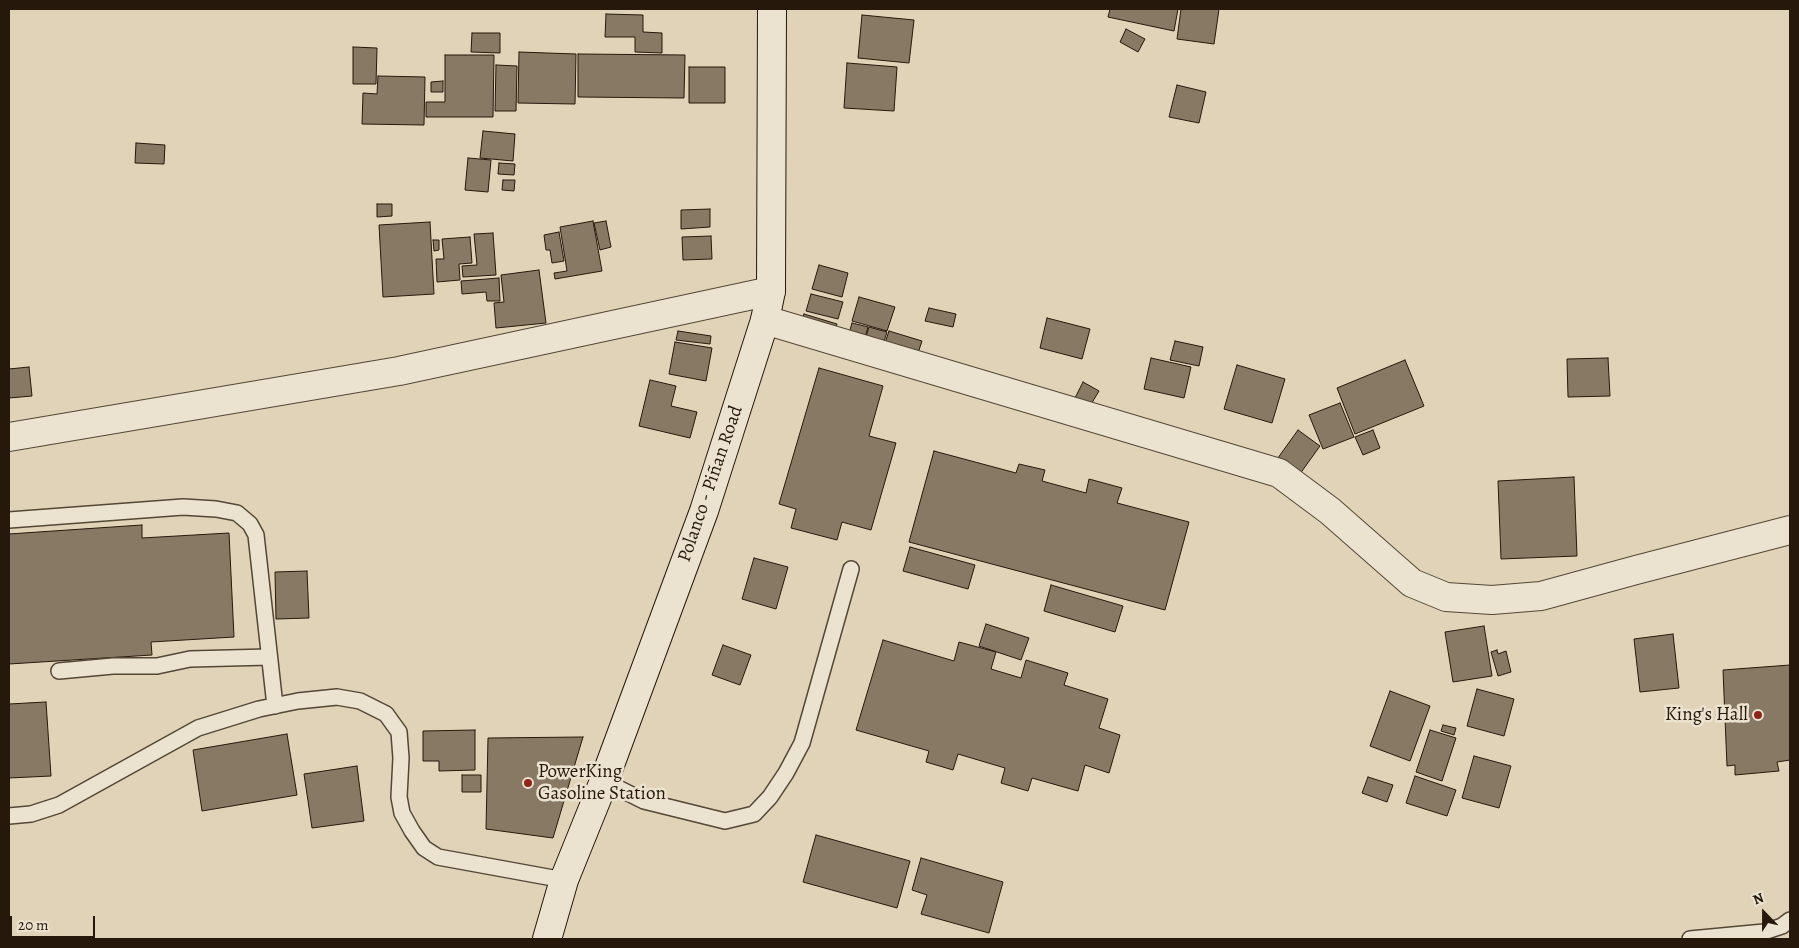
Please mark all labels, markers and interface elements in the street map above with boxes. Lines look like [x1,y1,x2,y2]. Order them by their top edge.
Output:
street label: Polanco - Piñan Road [674,403,748,565]
place label: King's Hall [1665,704,1748,726]
marker: King's Hall [1752,709,1764,721]
place label: PowerKing Gasoline Station [538,761,666,805]
marker: PowerKing Gasoline Station [522,777,534,789]
north arrow [1739,888,1789,938]
text: N [1750,888,1766,909]
scale bar [12,906,98,938]
text: 20 m [18,915,49,935]

